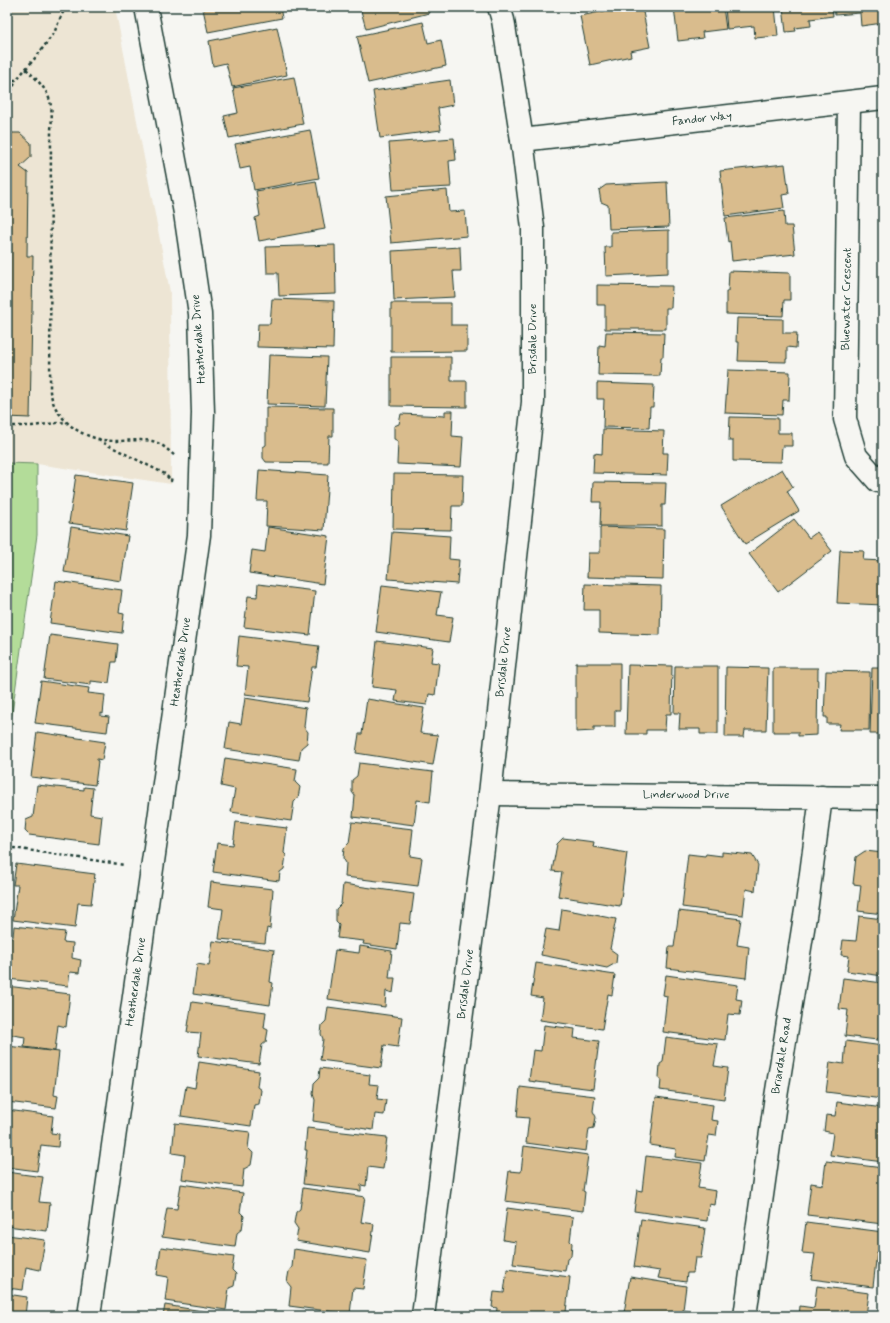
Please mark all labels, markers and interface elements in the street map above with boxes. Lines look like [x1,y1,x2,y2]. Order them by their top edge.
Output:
street label: Fandor Way [671,108,733,130]
street label: Bluewater Crescent [838,247,856,351]
street label: Heatherdale Drive [188,294,210,384]
street label: Brisdale Drive [525,304,541,374]
street label: Heatherdale Drive [167,616,195,708]
street label: Brisdale Drive [492,626,516,698]
street label: Linderwood Drive [643,787,729,803]
street label: Heatherdale Drive [122,936,150,1028]
street label: Brisdale Drive [454,948,478,1020]
street label: Briardale Road [768,1017,796,1095]

